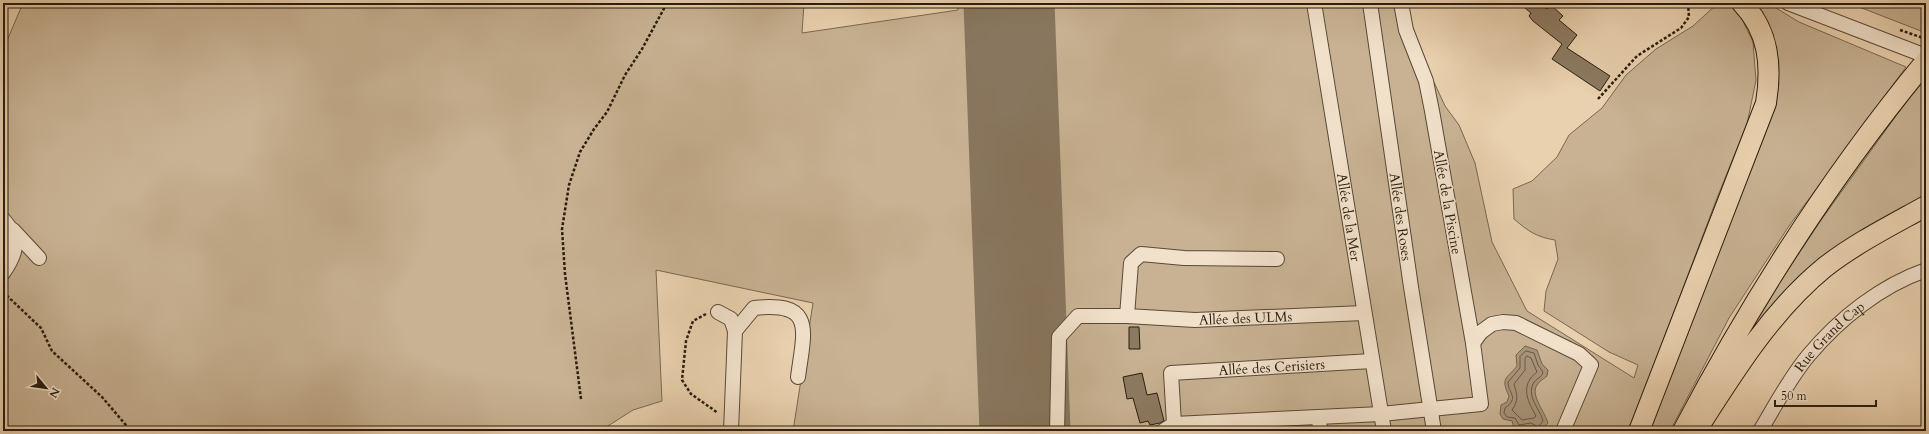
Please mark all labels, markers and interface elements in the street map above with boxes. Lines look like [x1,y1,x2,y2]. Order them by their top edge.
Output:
street label: Allée de la Piscine [1429,148,1466,256]
street label: Allée de la Mer [1332,172,1365,264]
street label: Allée des Roses [1385,172,1416,262]
street label: Rue Grand Cap [1790,297,1869,376]
street label: Allée des ULMs [1198,307,1293,330]
street label: Allée des Cerisiers [1218,355,1326,380]
north arrow [26,368,66,408]
scale bar [1775,382,1876,408]
text: N [45,385,63,401]
text: 50 m [1781,388,1808,404]

